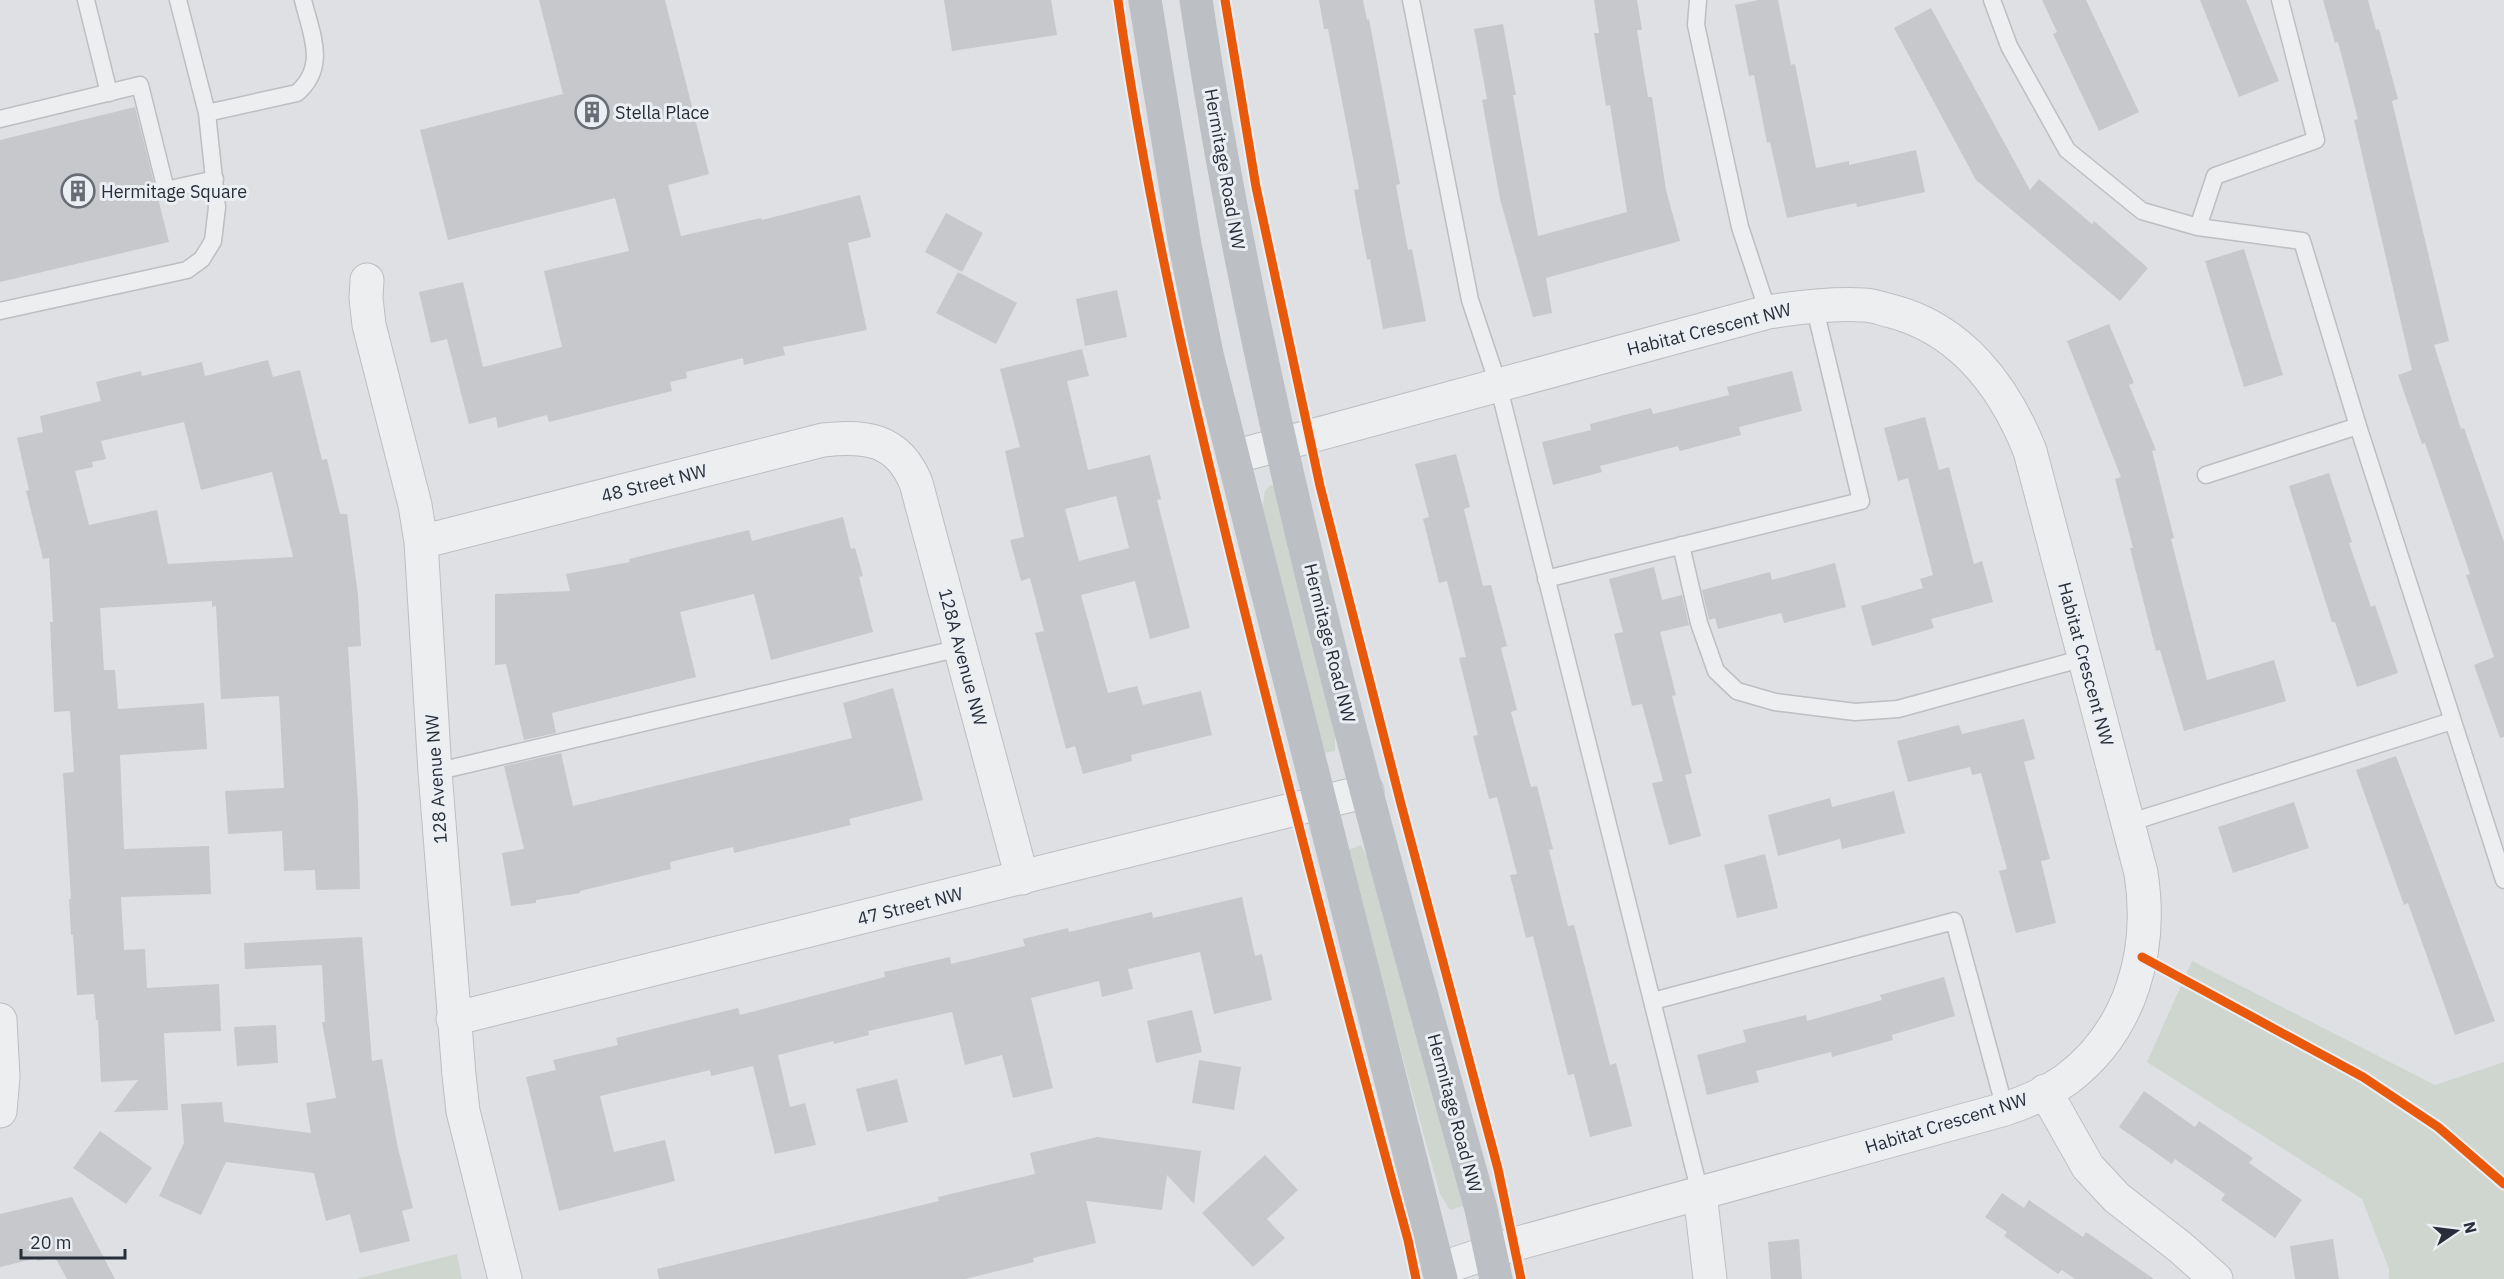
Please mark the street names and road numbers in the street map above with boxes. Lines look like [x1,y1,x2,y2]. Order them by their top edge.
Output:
street label: Hermitage Road NW [1199,87,1251,251]
street label: Habitat Crescent NW [1624,297,1794,361]
street label: 48 Street NW [599,459,709,507]
street label: Hermitage Road NW [1299,561,1361,725]
street label: Habitat Crescent NW [2053,580,2119,748]
street label: 128A Avenue NW [934,586,992,728]
street label: 128 Avenue NW [420,713,452,845]
street label: 47 Street NW [855,882,965,930]
street label: Hermitage Road NW [1423,1031,1487,1195]
street label: Habitat Crescent NW [1862,1087,2030,1159]

